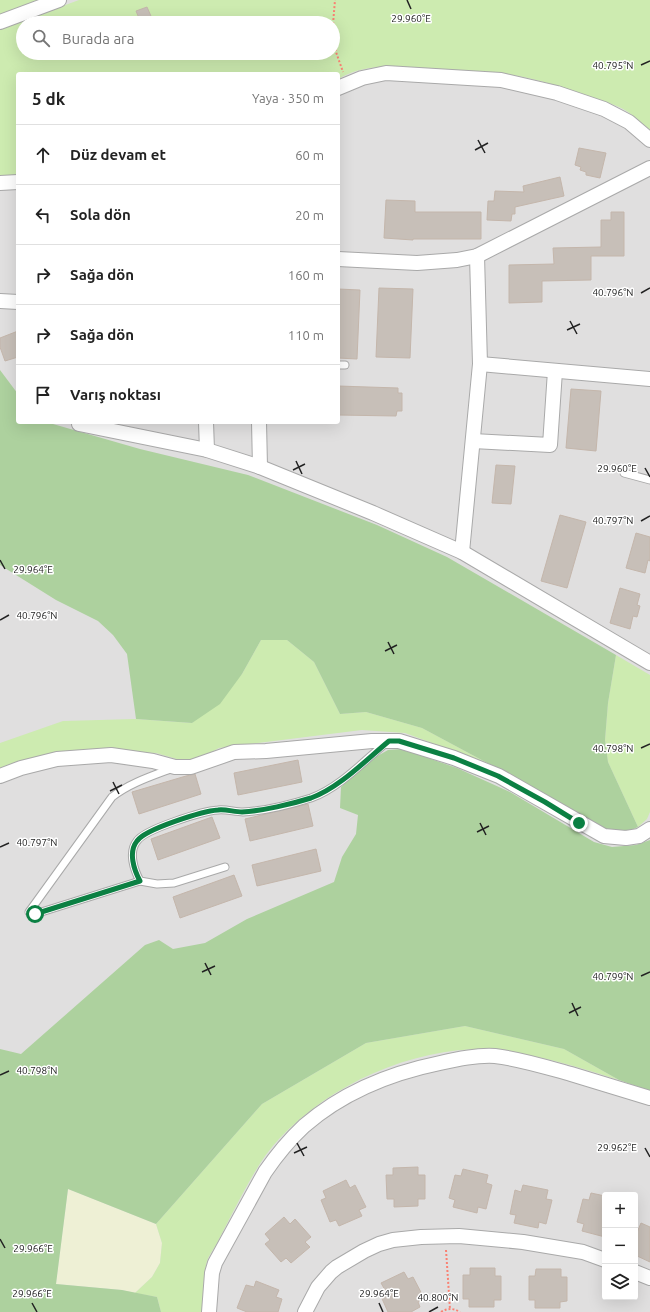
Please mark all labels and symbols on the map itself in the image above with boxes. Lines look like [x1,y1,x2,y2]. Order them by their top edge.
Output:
text: 29.960°E [391,13,431,24]
text: 40.795°N [592,60,634,71]
text: 40.796°N [592,287,634,298]
text: 29.960°E [597,463,637,474]
text: 40.797°N [592,515,634,526]
text: 29.964°E [13,564,53,575]
text: 40.796°N [16,610,58,621]
text: 40.798°N [592,743,634,754]
route end [570,814,588,832]
text: 40.797°N [16,837,58,848]
route start [26,905,44,923]
text: 40.799°N [592,971,634,982]
text: 40.798°N [16,1065,58,1076]
text: 29.962°E [597,1142,637,1153]
text: 29.966°E [13,1243,53,1254]
text: 29.966°E [12,1288,52,1299]
text: 29.964°E [359,1288,399,1299]
text: 40.800°N [417,1292,459,1303]

